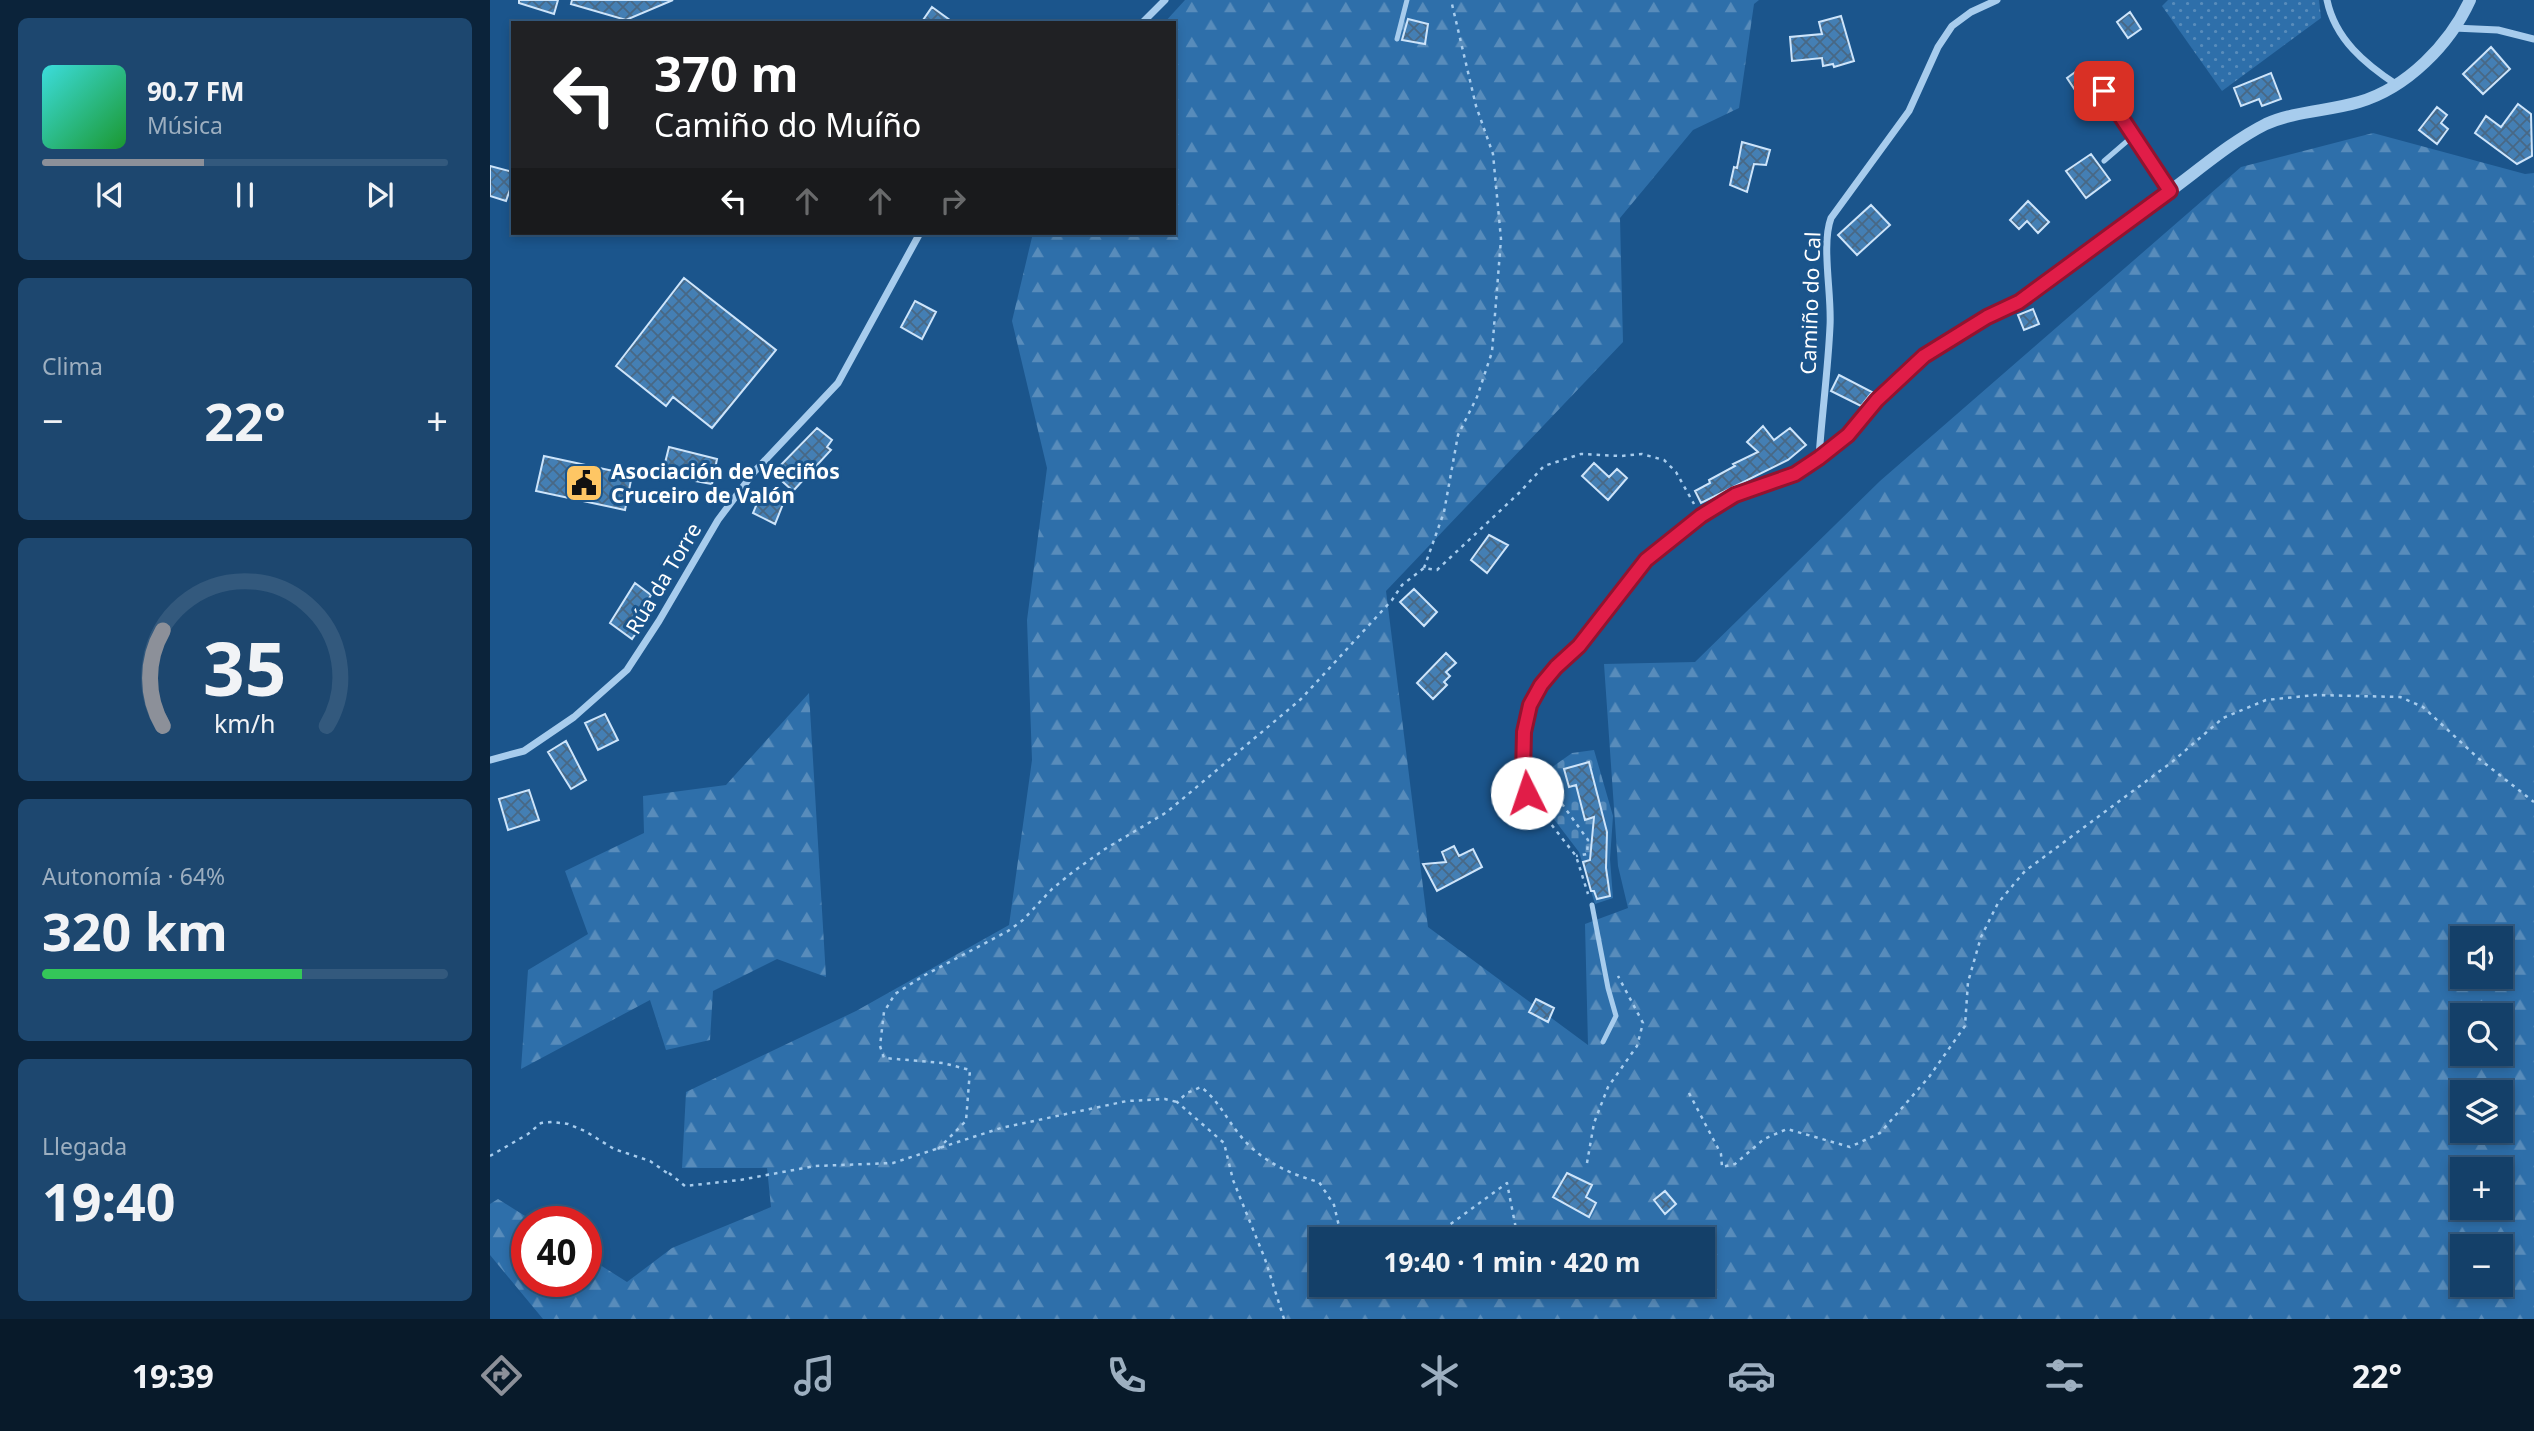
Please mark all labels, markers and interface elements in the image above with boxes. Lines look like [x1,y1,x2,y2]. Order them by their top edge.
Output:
text: 370 m [654,40,799,106]
icon: left [539,49,630,140]
pin [2074,61,2134,121]
icon: arrive [2085,72,2123,110]
text: 90.7 FM [147,73,244,109]
text: Camiño do Muíño [654,103,921,146]
text: Música [147,109,223,141]
icon: previous [91,176,129,214]
icon: pause [226,176,264,214]
icon: next [361,176,399,214]
icon: left [715,182,753,220]
icon: ahead [788,182,826,220]
icon: ahead [861,182,899,220]
icon: right [934,182,972,220]
street label: Camiño do Cal [1794,231,1826,375]
text: Clima [42,350,103,382]
text: 22° [204,385,286,456]
text: − [42,394,64,446]
text: + [426,394,448,446]
place label: Asociación de Veciños Cruceiro de Valón [611,457,840,509]
public building icon: Asociación de Veciños Cruceiro de Valón [563,462,605,504]
street label: Rúa da Torre [619,517,707,639]
text: 35 [203,618,287,717]
text: km/h [214,705,276,739]
position arrow [1490,756,1564,830]
text: Autonomía · 64% [42,860,225,892]
text: 320 km [42,895,228,966]
map controls [2450,926,2513,1297]
button: sound [2450,926,2513,989]
button: search [2450,1003,2513,1066]
button: layers [2450,1080,2513,1143]
text: Llegada [42,1130,127,1162]
button: + [2450,1157,2513,1220]
text: 19:40 [42,1165,176,1236]
speed limit sign: 40 [511,1206,602,1297]
button: − [2450,1234,2513,1297]
text: 19:40 · 1 min · 420 m [1384,1244,1640,1280]
icon: directions [477,1351,526,1400]
icon: music [790,1351,839,1400]
icon: phone [1102,1351,1151,1400]
icon: climate [1415,1351,1464,1400]
icon: car [1727,1351,1776,1400]
icon: filters [2040,1351,2089,1400]
text: 19:39 [132,1354,214,1397]
text: 22° [2352,1354,2402,1397]

